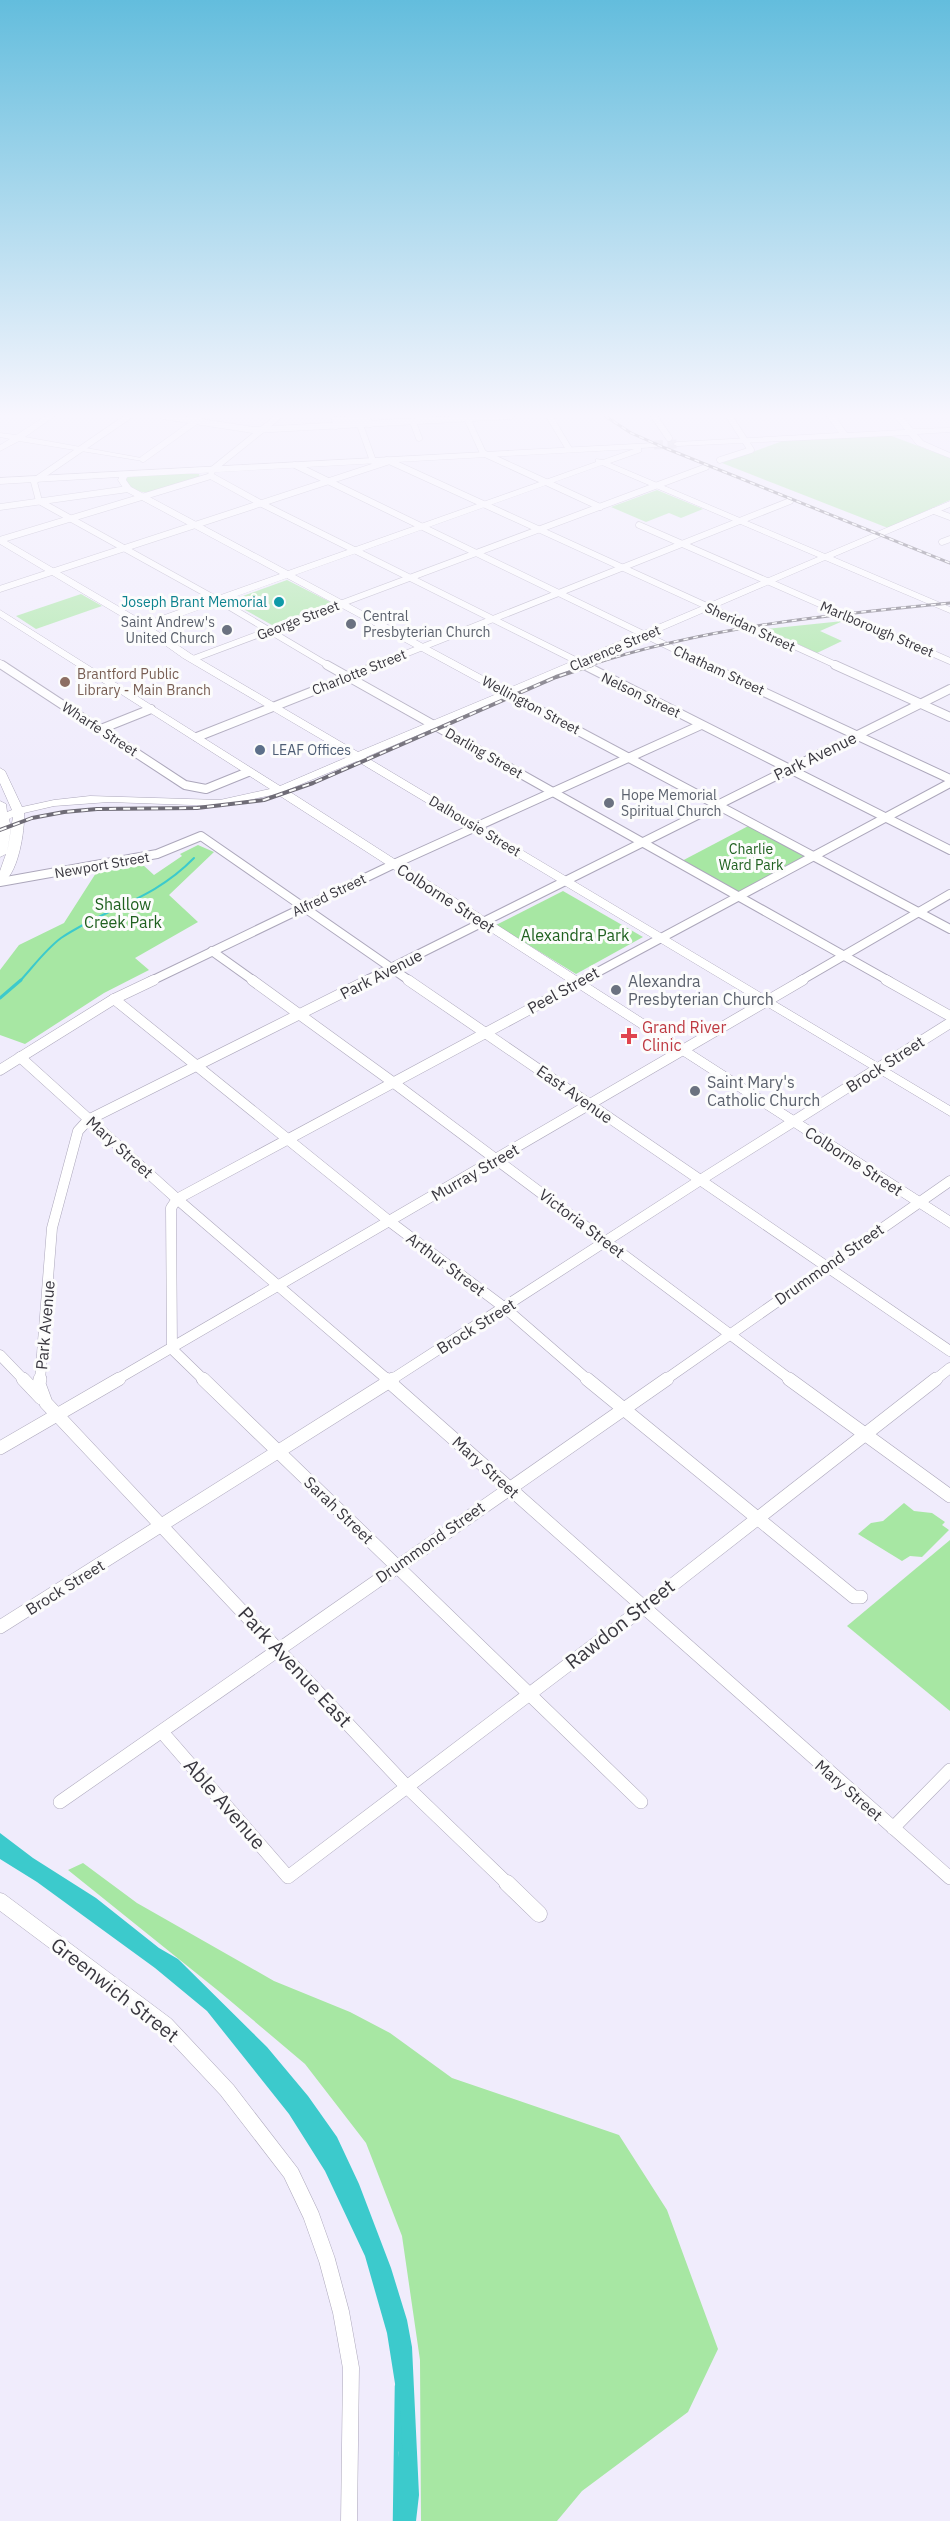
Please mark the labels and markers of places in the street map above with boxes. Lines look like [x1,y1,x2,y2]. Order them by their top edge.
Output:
place label: Joseph Brant Memorial [121,593,267,611]
marker: Joseph Brant Memorial [272,595,286,609]
place label: Central Presbyterian Church [363,607,491,641]
place label: Saint Andrew's United Church [121,613,215,647]
marker: Central Presbyterian Church [344,617,358,631]
marker: Saint Andrew's United Church [220,623,234,637]
place label: Brantford Public Library - Main Branch [77,665,211,699]
marker: Brantford Public Library - Main Branch [58,675,72,689]
place label: LEAF Offices [272,741,351,759]
marker: LEAF Offices [253,743,267,757]
place label: Hope Memorial Spiritual Church [621,786,722,820]
marker: Hope Memorial Spiritual Church [602,796,616,810]
place label: Alexandra Presbyterian Church [628,971,774,1009]
marker: Alexandra Presbyterian Church [609,983,623,997]
place label: Grand River Clinic [642,1017,726,1055]
marker: Grand River Clinic [620,1027,638,1045]
place label: Saint Mary's Catholic Church [707,1072,820,1110]
marker: Saint Mary's Catholic Church [688,1084,702,1098]

